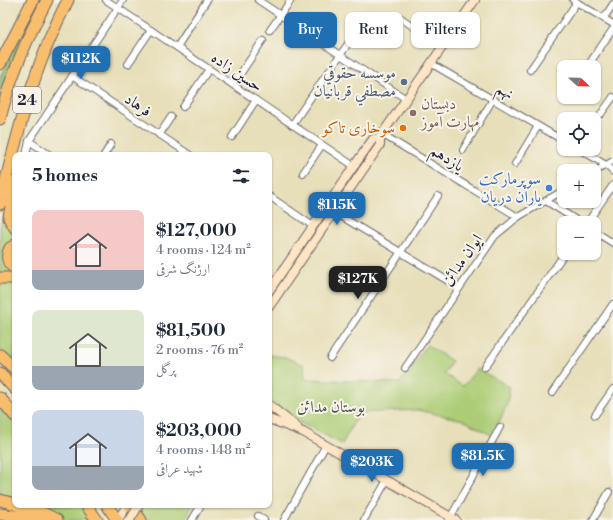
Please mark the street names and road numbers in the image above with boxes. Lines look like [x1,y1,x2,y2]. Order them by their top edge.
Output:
street label: حسین زاده [207,47,267,97]
street label: نهم [490,78,517,108]
road number: 24 [13,87,41,113]
street label: فرهاد [121,89,155,121]
street label: یازدهم [424,140,468,181]
street label: ایوان مدائن [437,230,487,290]

